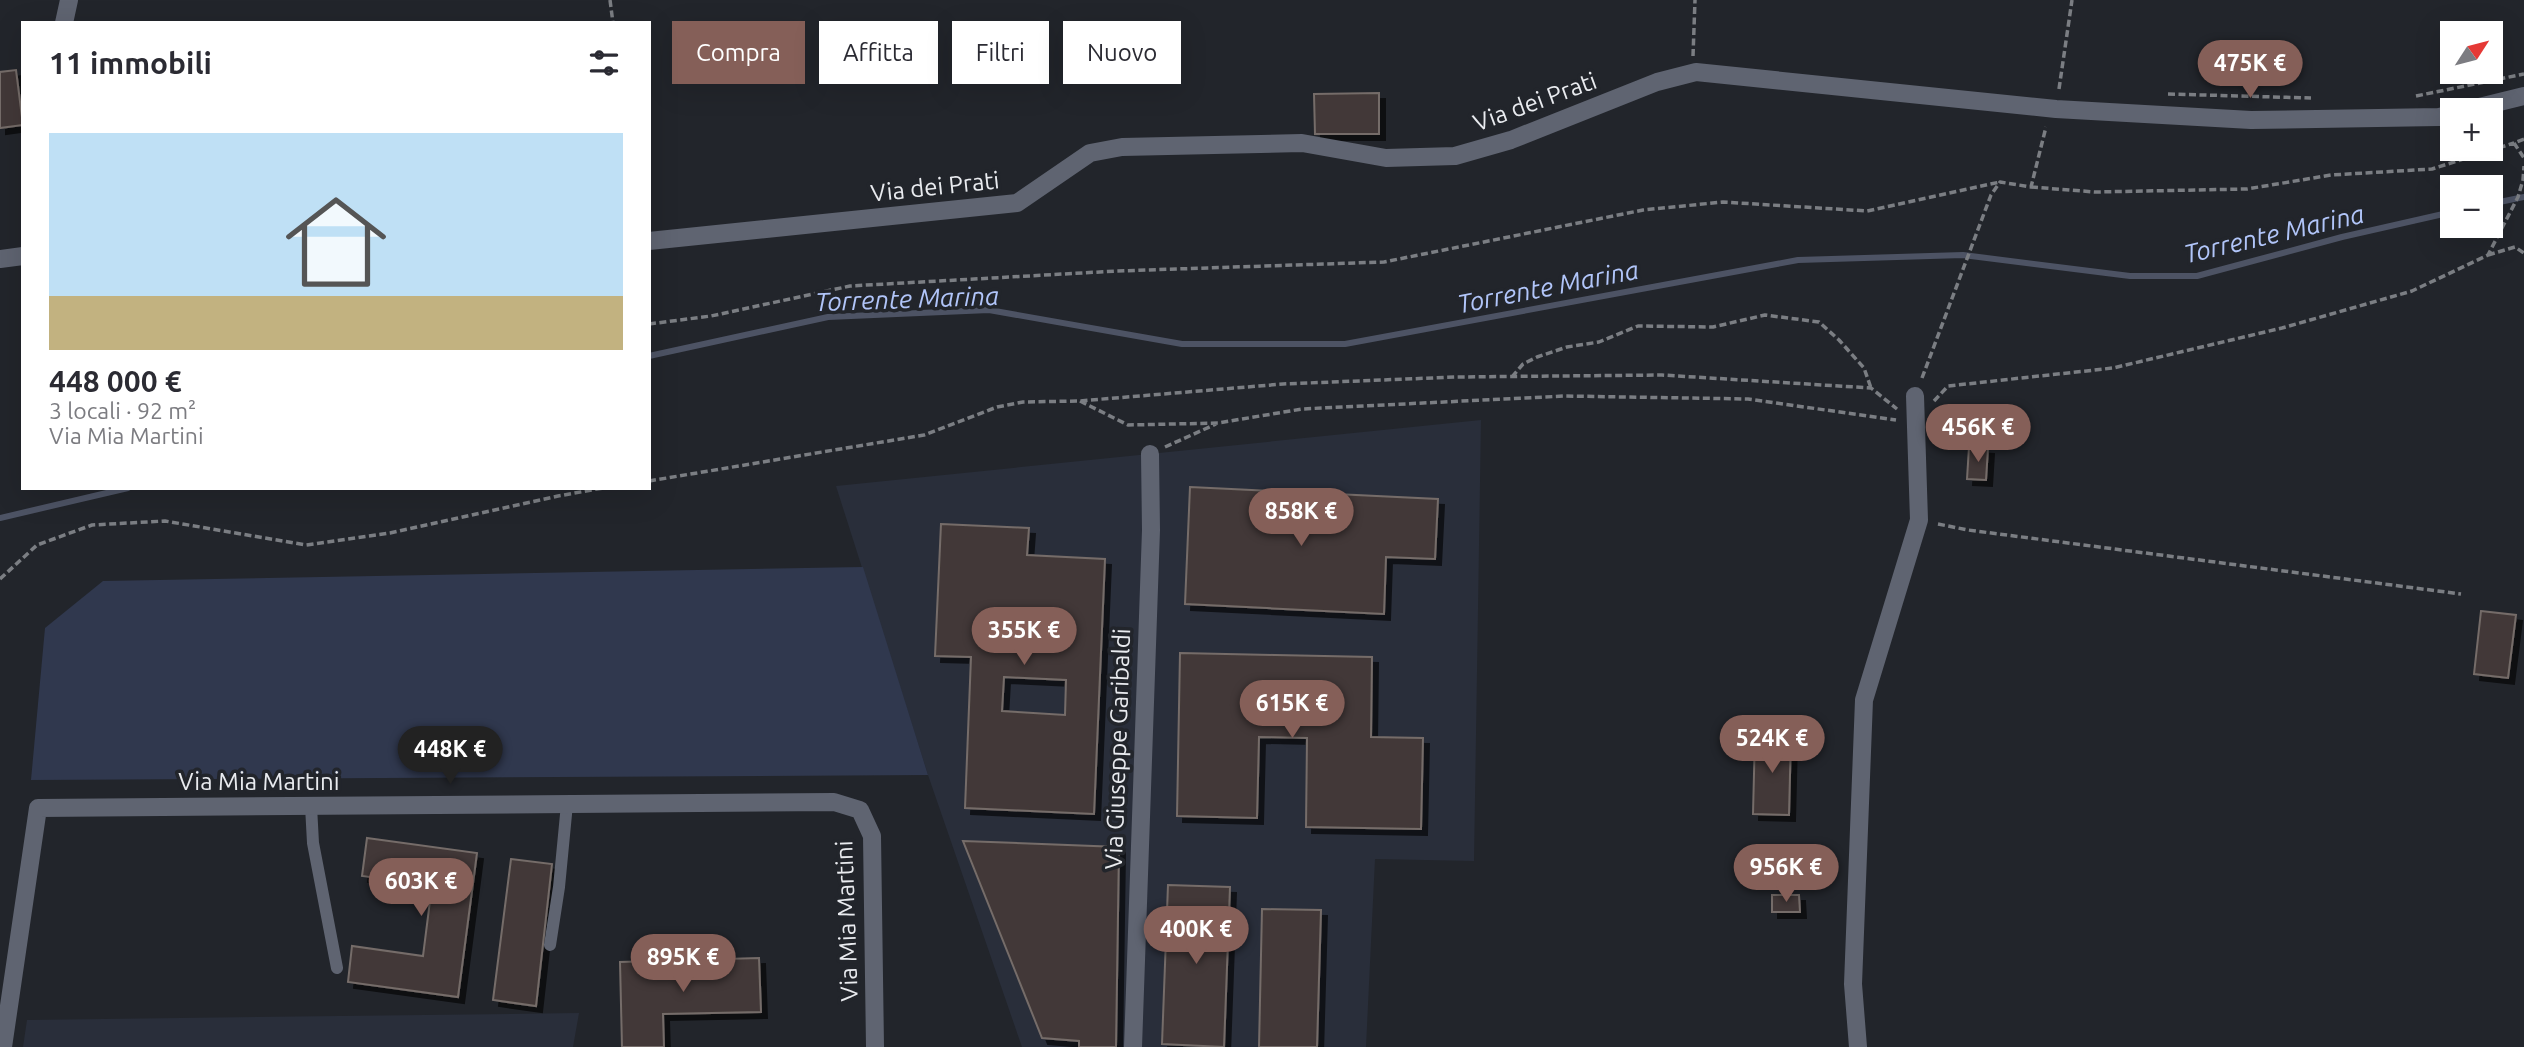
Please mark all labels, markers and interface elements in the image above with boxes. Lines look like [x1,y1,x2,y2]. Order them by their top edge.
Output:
chip: Compra [672,21,805,84]
chip: Affitta [819,21,938,84]
chip: Filtri [952,21,1049,84]
chip: Nuovo [1063,21,1181,84]
north arrow [2440,21,2502,84]
map controls [2440,21,2503,238]
pin: 475K € [2193,41,2307,100]
icon: filters [585,44,623,82]
text: 11 immobili [49,46,212,80]
text: 475K € [2214,50,2286,75]
street label: Via dei Prati [1469,67,1600,136]
button: + [2440,98,2503,161]
street label: Via dei Prati [869,166,1001,207]
button: − [2440,175,2503,238]
icon: home [273,179,399,305]
water label: Torrente Marina [2181,199,2367,268]
water label: Torrente Marina [1455,255,1641,318]
water label: Torrente Marina [814,281,1000,316]
text: 448 000 € [49,364,182,398]
text: 3 locali · 92 m² [49,398,196,423]
pin: 456K € [1921,405,2035,464]
text: 456K € [1942,414,2014,439]
text: Via Mia Martini [49,423,204,448]
pin: 858K € [1244,489,1358,548]
text: 858K € [1265,498,1337,523]
pin: 355K € [967,608,1081,667]
text: 355K € [988,617,1060,642]
street label: Via Giuseppe Garibaldi [1100,628,1135,870]
pin: 615K € [1235,680,1349,740]
text: 615K € [1256,690,1328,715]
pin: 524K € [1715,716,1829,775]
text: 524K € [1736,725,1808,750]
pin: 448K € [393,726,507,786]
text: 448K € [414,736,486,761]
street label: Via Mia Martini [178,768,340,795]
street label: Via Mia Martini [830,840,863,1002]
pin: 956K € [1729,844,1843,904]
text: 956K € [1750,854,1822,879]
pin: 603K € [364,858,478,918]
text: 603K € [385,868,457,893]
pin: 400K € [1139,906,1253,966]
text: 400K € [1160,916,1232,941]
pin: 895K € [626,934,740,994]
text: 895K € [647,944,719,969]

